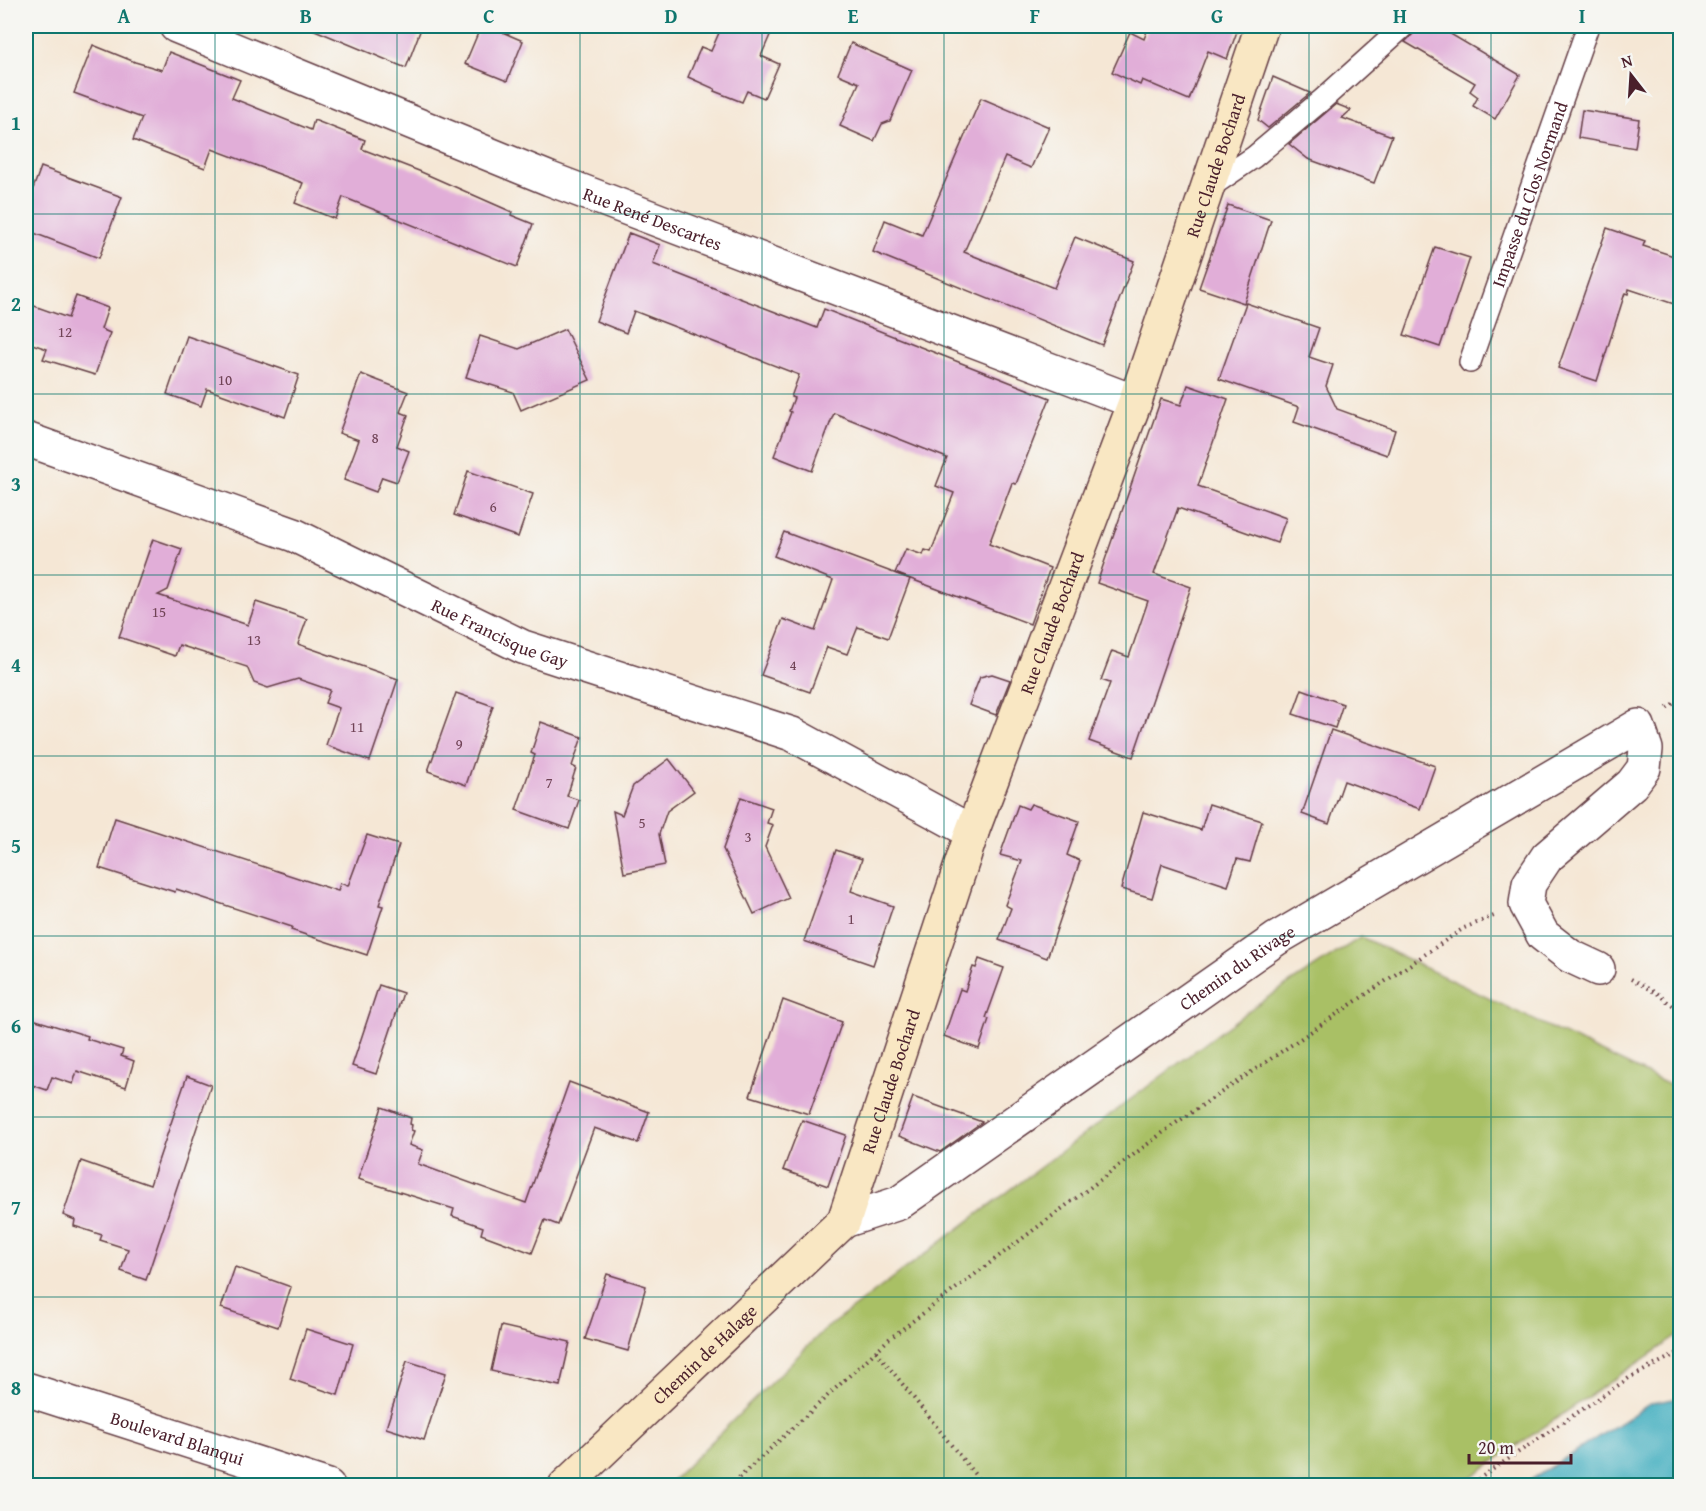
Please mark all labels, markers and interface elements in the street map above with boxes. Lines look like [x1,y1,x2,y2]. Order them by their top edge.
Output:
text: A [118,1,131,30]
text: B [300,1,312,30]
text: C [483,1,495,30]
text: D [664,1,678,30]
text: E [848,1,859,30]
text: F [1030,1,1040,30]
text: G [1211,1,1223,30]
text: H [1393,1,1407,30]
text: I [1579,1,1585,30]
north arrow [1601,45,1661,105]
text: N [1618,48,1636,74]
street label: Rue Claude Bochard [1178,89,1252,241]
street label: Impasse du Clos Normand [1484,97,1574,291]
text: 1 [11,108,21,137]
street label: Rue René Descartes [580,179,726,257]
text: 2 [11,289,21,318]
house number: 12 [58,321,72,342]
house number: 10 [218,369,232,390]
house number: 8 [371,427,379,448]
text: 3 [11,469,21,498]
house number: 6 [489,496,497,517]
street label: Rue Claude Bochard [1012,547,1091,698]
street label: Rue Francisque Gay [427,591,572,674]
house number: 15 [152,601,166,622]
house number: 13 [247,629,261,650]
text: 4 [11,650,21,679]
house number: 4 [789,654,797,675]
house number: 11 [350,716,364,737]
house number: 9 [455,733,463,754]
house number: 7 [545,772,553,793]
house number: 5 [638,812,646,833]
house number: 3 [744,826,752,847]
text: 5 [11,831,21,860]
house number: 1 [847,908,855,929]
street label: Chemin du Rivage [1173,917,1300,1017]
street label: Rue Claude Bochard [854,1005,926,1157]
text: 6 [11,1011,21,1040]
text: 7 [11,1192,21,1221]
street label: Chemin de Halage [646,1297,763,1410]
text: 8 [11,1373,21,1402]
street label: Boulevard Blanqui [107,1404,248,1472]
scale bar [1469,1427,1571,1465]
text: 20 m [1478,1434,1514,1461]

